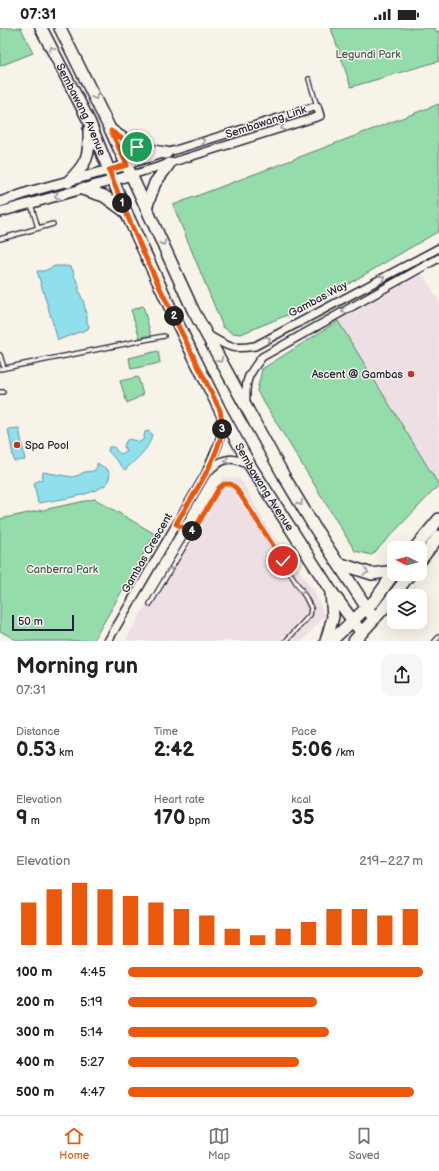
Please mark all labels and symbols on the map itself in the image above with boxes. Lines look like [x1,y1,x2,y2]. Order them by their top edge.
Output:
one-way arrow [49,46,57,53]
park label: Legundi Park [335,48,401,61]
street label: Sembawang Avenue [54,61,109,158]
one-way arrow [90,93,98,101]
street label: Sembawang Link [224,103,309,141]
one-way arrow [280,123,287,131]
pin [120,130,154,164]
one-way arrow [199,137,206,146]
one-way arrow [53,191,60,200]
pin: 1 [112,193,132,213]
one-way arrow [158,239,166,247]
one-way arrow [378,275,385,282]
street label: Gambas Way [286,278,350,320]
pin: 2 [164,306,184,326]
one-way arrow [340,306,348,313]
one-way arrow [263,337,271,344]
one-way arrow [216,356,223,363]
place label: Ascent @ Gambas [312,368,404,381]
marker: Ascent @ Gambas [406,369,416,379]
pin: 3 [212,419,232,439]
place label: Spa Pool [25,439,69,452]
marker: Spa Pool [12,440,22,450]
street label: Sembawang Avenue [233,441,297,534]
one-way arrow [223,456,230,465]
one-way arrow [295,499,303,506]
street label: Gambas Crescent [119,510,175,595]
pin: 4 [182,521,202,541]
north arrow [387,541,427,581]
pin [266,544,300,578]
park label: Canberra Park [26,563,99,576]
one-way arrow [165,567,173,574]
one-way arrow [362,568,369,576]
one-way arrow [297,587,305,594]
scale bar [12,613,74,632]

